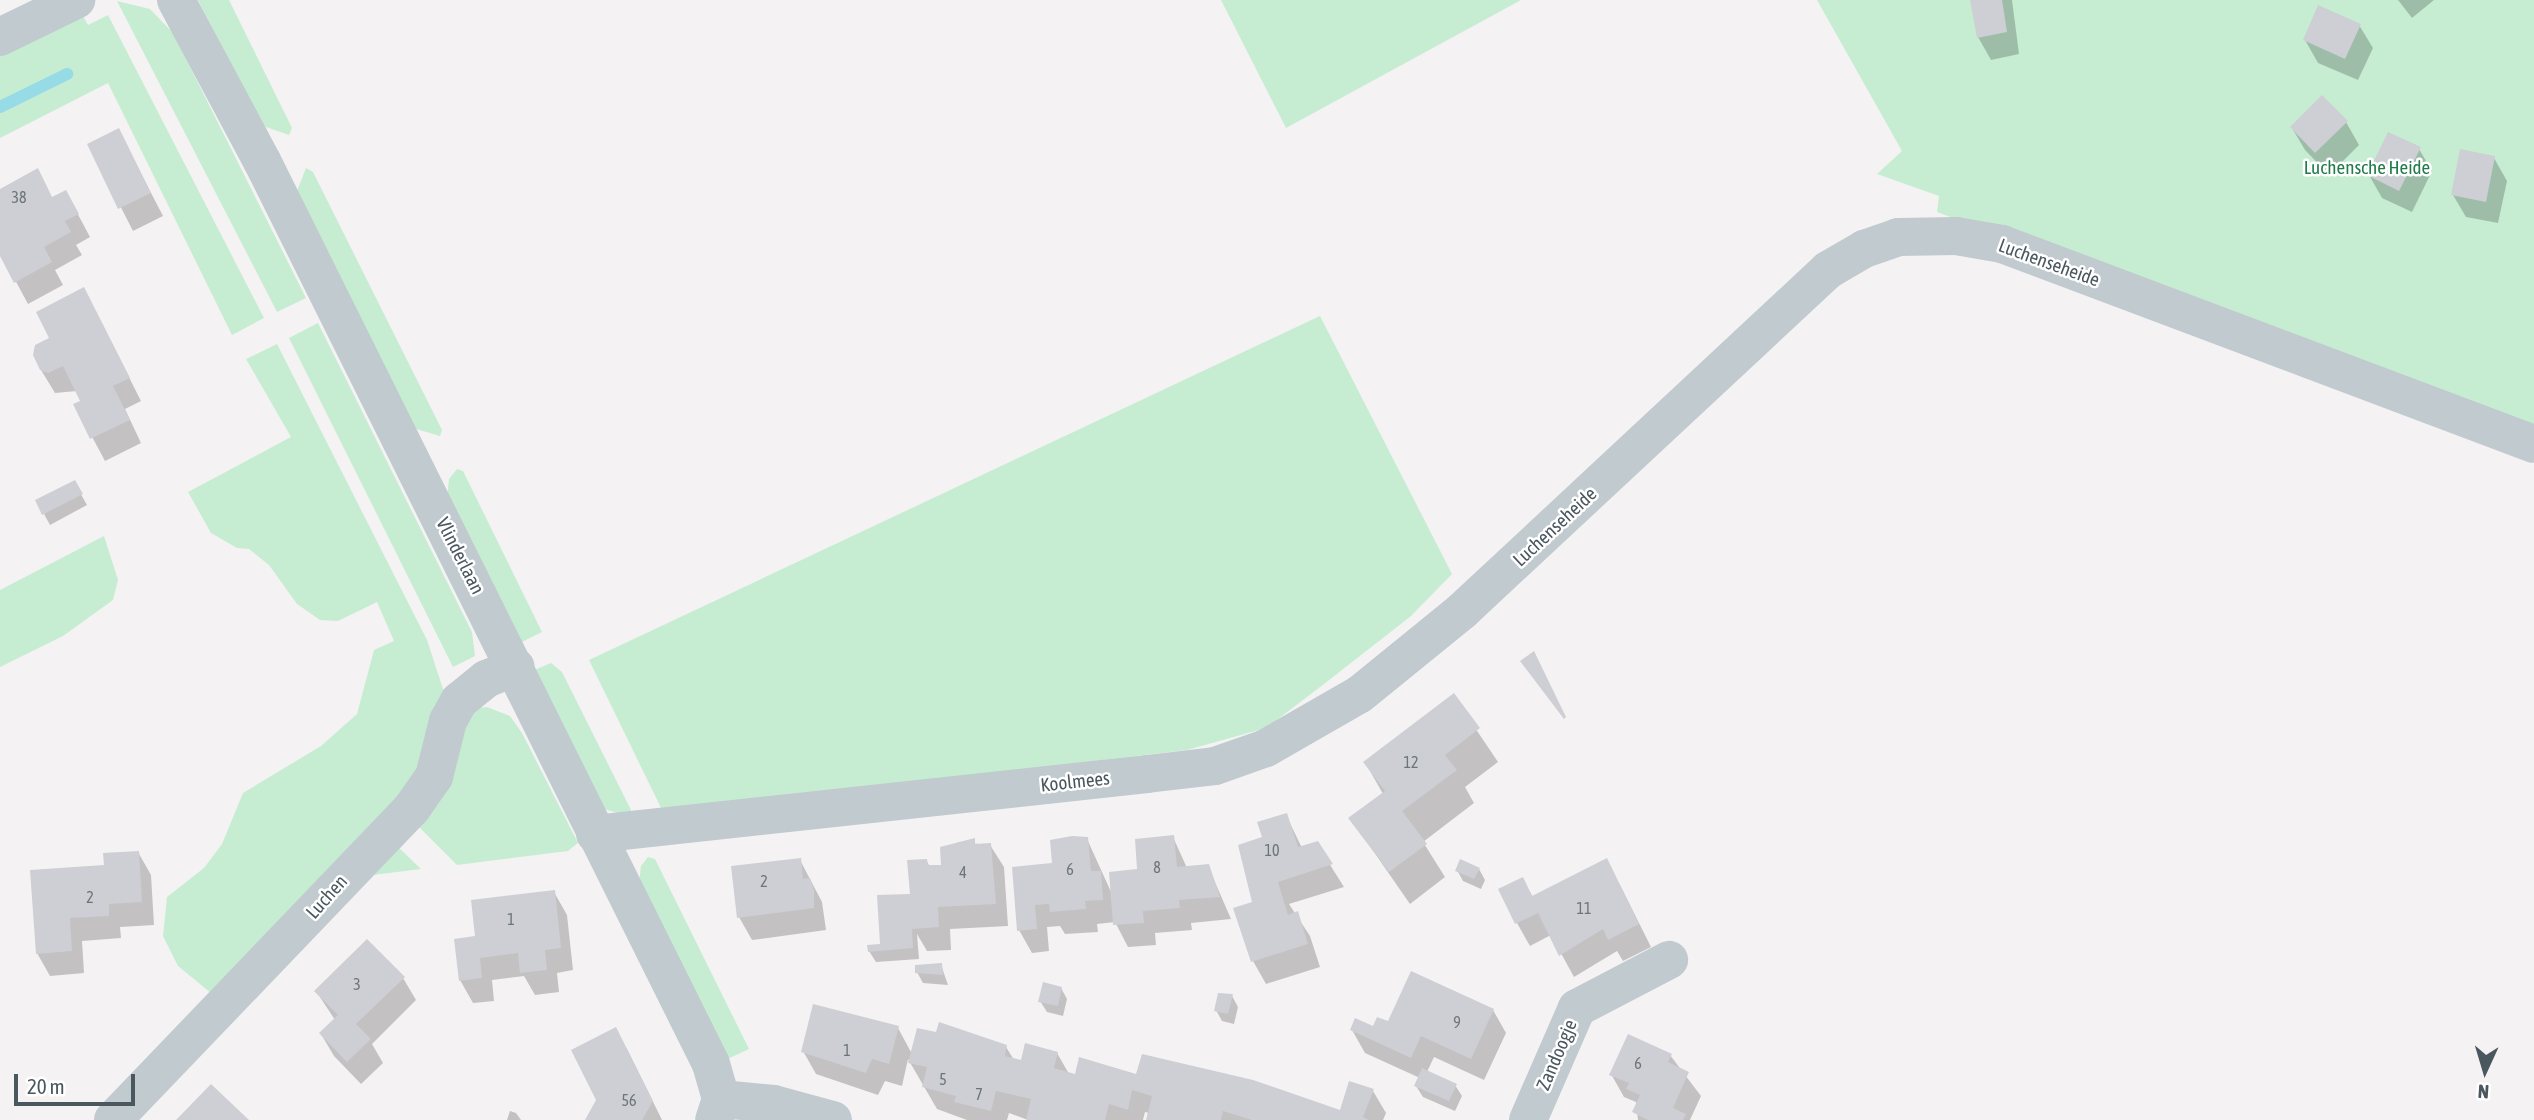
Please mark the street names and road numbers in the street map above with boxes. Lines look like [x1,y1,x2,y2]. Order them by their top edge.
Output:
street label: Luchenseheide [1995,234,2103,292]
street label: Luchenseheide [1509,483,1601,571]
street label: Vlinderlaan [431,514,489,598]
street label: Koolmees [1039,767,1111,797]
street label: Luchen [302,871,352,923]
street label: Zandoogje [1532,1016,1582,1094]

